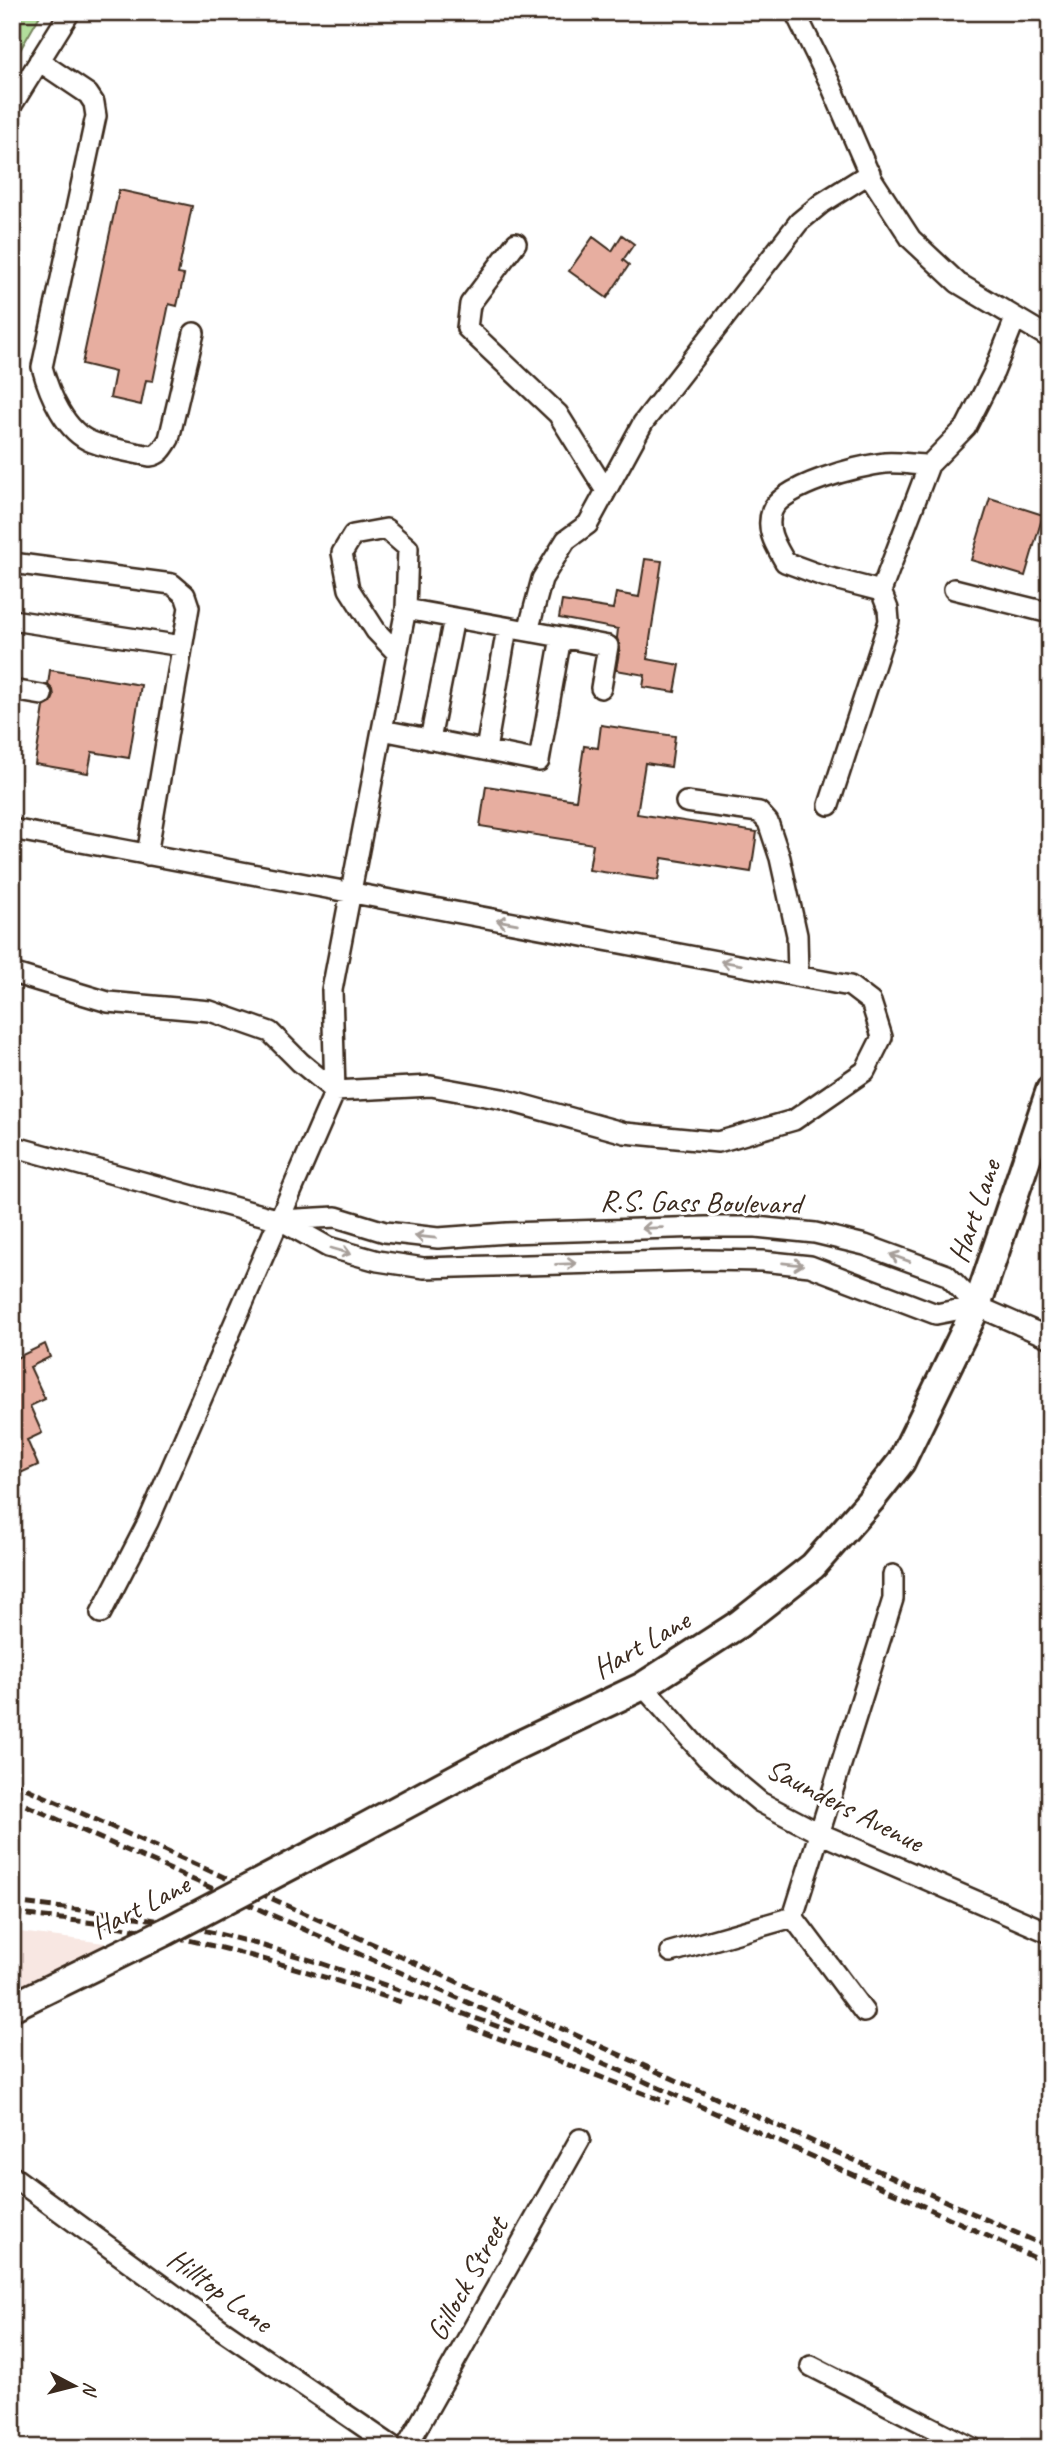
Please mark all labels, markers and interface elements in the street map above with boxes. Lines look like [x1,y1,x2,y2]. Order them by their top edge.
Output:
one-way arrow [496,915,519,928]
one-way arrow [720,956,742,969]
street label: Hart Lane [939,1153,1010,1267]
street label: R.S. Gass Boulevard [600,1181,806,1223]
one-way arrow [641,1222,664,1235]
one-way arrow [414,1230,437,1243]
one-way arrow [329,1245,351,1258]
one-way arrow [890,1251,912,1263]
one-way arrow [554,1258,577,1271]
one-way arrow [782,1258,804,1271]
street label: Hart Lane [586,1600,698,1687]
street label: Saunders Avenue [760,1749,932,1862]
street label: Hart Lane [84,1864,198,1947]
street label: Gillock Street [418,2208,518,2347]
street label: Hilltop Lane [160,2239,282,2342]
north arrow [38,2352,108,2422]
text: N [77,2381,103,2398]

